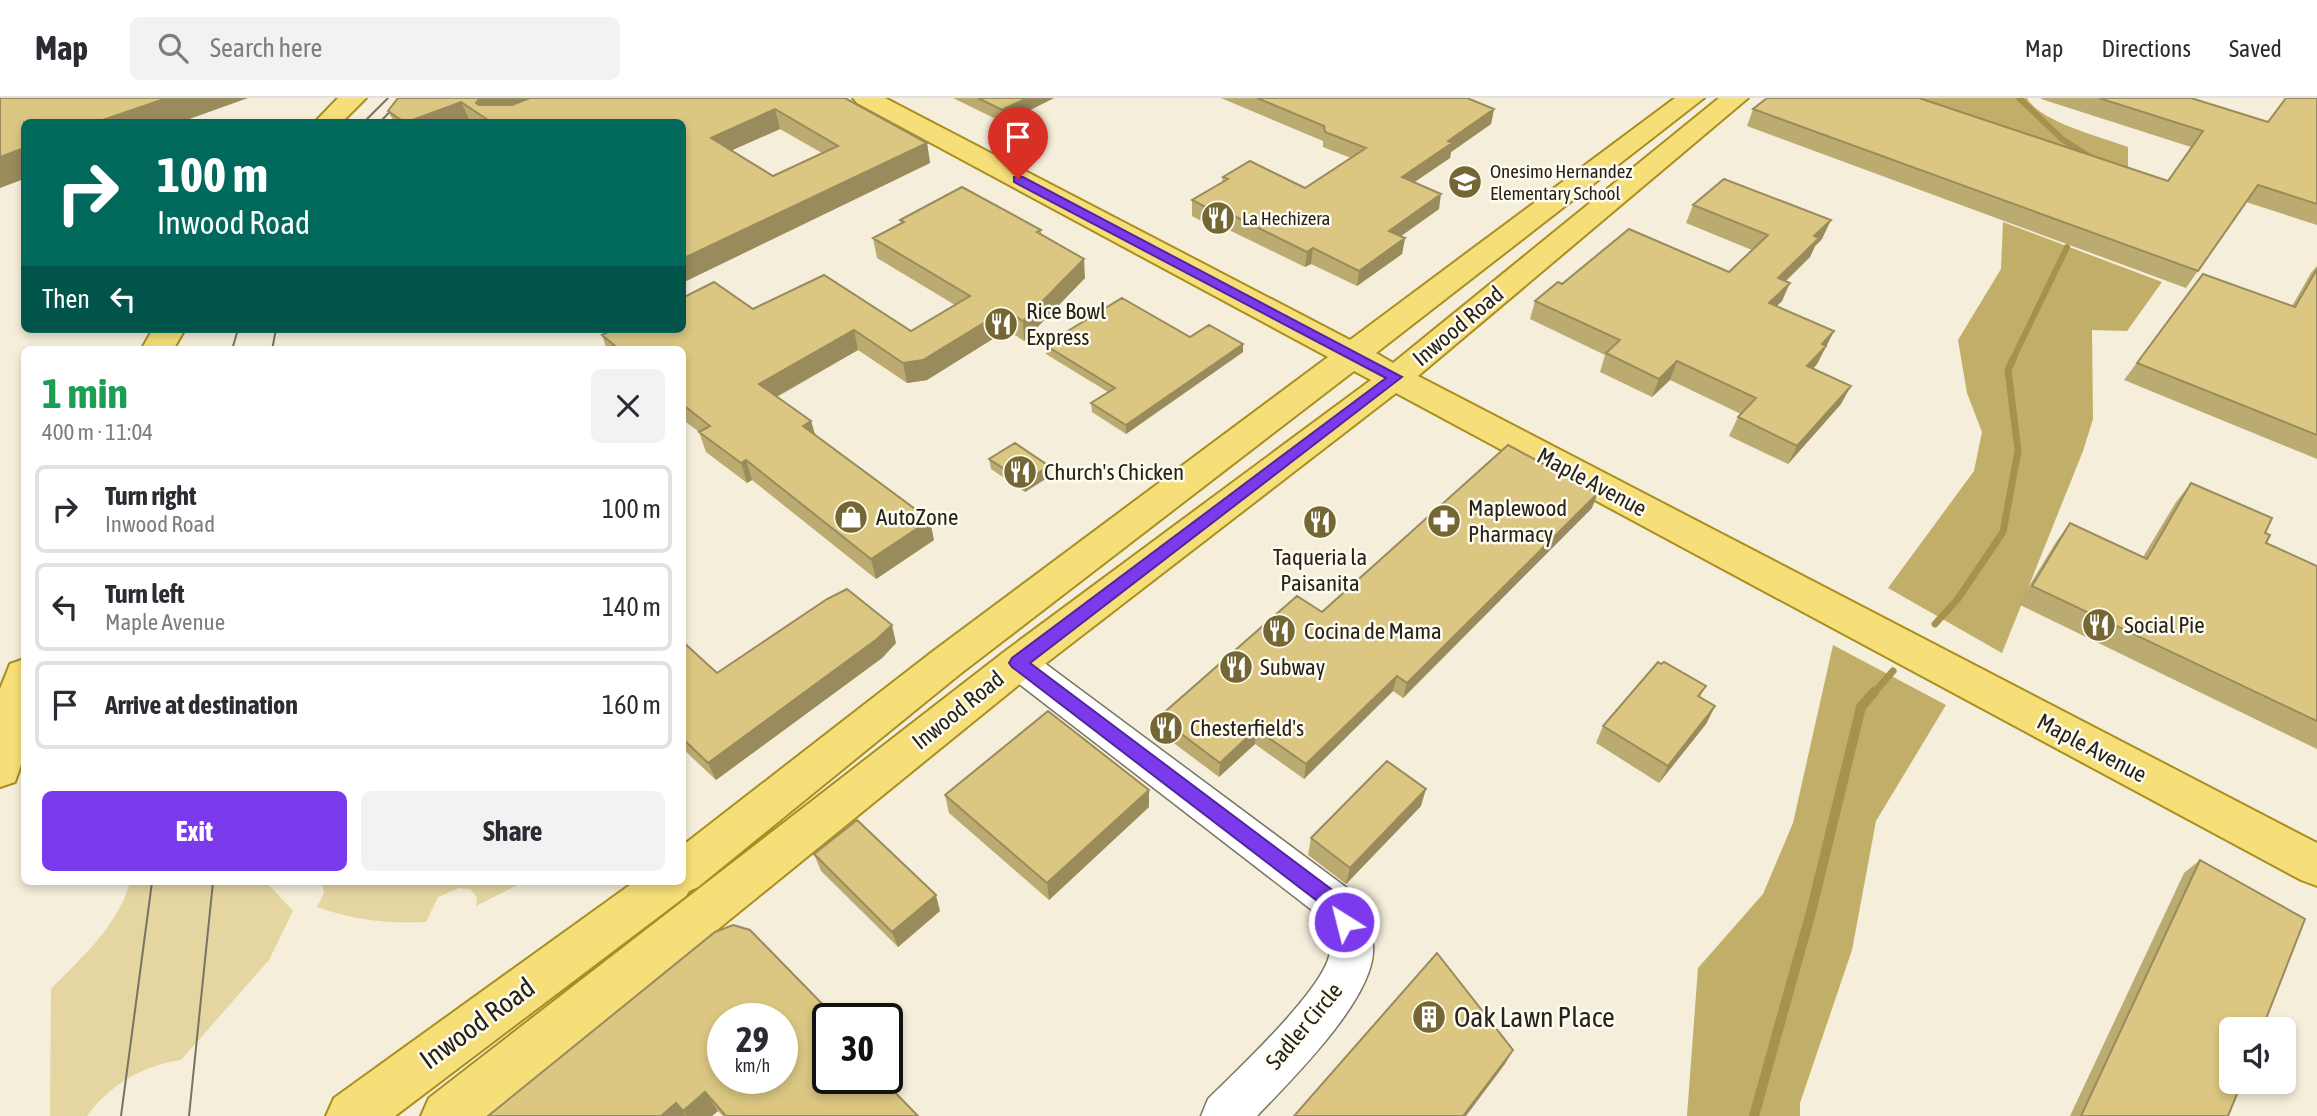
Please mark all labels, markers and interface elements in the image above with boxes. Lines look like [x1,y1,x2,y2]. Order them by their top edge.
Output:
search box [130,17,620,80]
text: Map [35,29,88,67]
icon: search [154,29,192,67]
text: Search here [210,33,322,63]
text: Map [2025,35,2063,62]
text: Directions [2101,35,2191,62]
text: Saved [2229,35,2282,62]
pin [988,107,1048,179]
icon: arrive [999,118,1037,156]
text: 100 m [157,146,268,202]
icon: right [42,147,133,238]
place label: Onesimo Hernandez Elementary School [1490,160,1632,204]
school or university icon: Onesimo Hernandez Elementary School [1446,163,1484,201]
restaurant icon: La Hechizera [1199,199,1237,237]
text: Inwood Road [157,204,310,241]
place label: La Hechizera [1242,207,1330,229]
icon: left [104,280,142,318]
street label: Inwood Road [1407,281,1509,371]
text: Then [42,284,90,314]
place label: Rice Bowl Express [1026,298,1106,350]
restaurant icon: Rice Bowl Express [982,305,1020,343]
text: 1 min [42,369,128,417]
button: close [591,369,665,443]
text: 400 m · 11:04 [42,419,153,445]
street label: Maple Avenue [1533,442,1651,522]
restaurant icon: Church's Chicken [1001,453,1039,491]
place label: Church's Chicken [1044,459,1184,485]
text: Turn right [105,481,196,511]
icon: right [46,490,84,528]
text: 100 m [602,494,661,524]
place label: Maplewood Pharmacy [1468,495,1567,547]
shop icon: AutoZone [832,498,870,536]
pharmacy icon: Maplewood Pharmacy [1425,502,1463,540]
restaurant icon: Taqueria la Paisanita [1301,503,1339,541]
place label: AutoZone [876,504,958,530]
text: Inwood Road [105,511,215,537]
place label: Taqueria la Paisanita [1273,544,1367,596]
text: Turn left [105,579,185,609]
icon: left [46,588,84,626]
text: 140 m [602,592,661,622]
restaurant icon: Social Pie [2080,606,2118,644]
text: Maple Avenue [105,609,225,635]
restaurant icon: Cocina de Mama [1260,612,1298,650]
place label: Social Pie [2124,612,2205,638]
place label: Cocina de Mama [1304,618,1442,644]
restaurant icon: Subway [1217,648,1255,686]
place label: Subway [1260,654,1325,680]
street label: Inwood Road [907,665,1009,755]
icon: arrive [46,686,84,724]
text: Arrive at destination [105,690,298,720]
text: 160 m [602,690,661,720]
street label: Maple Avenue [2033,708,2151,788]
restaurant icon: Chesterfield's [1147,709,1185,747]
place label: Chesterfield's [1190,715,1304,741]
button: Exit [42,791,347,871]
button: Share [361,791,665,871]
position arrow [1307,885,1381,959]
street label: Inwood Road [413,971,541,1075]
street label: Sadler Circle [1260,978,1348,1074]
building icon: Oak Lawn Place [1410,998,1448,1036]
place label: Oak Lawn Place [1454,1001,1615,1033]
speed limit sign: 30 [812,1003,903,1094]
map controls [2219,1017,2296,1094]
button: sound [2219,1017,2296,1094]
text: 29 [736,1019,769,1059]
text: km/h [735,1055,770,1076]

